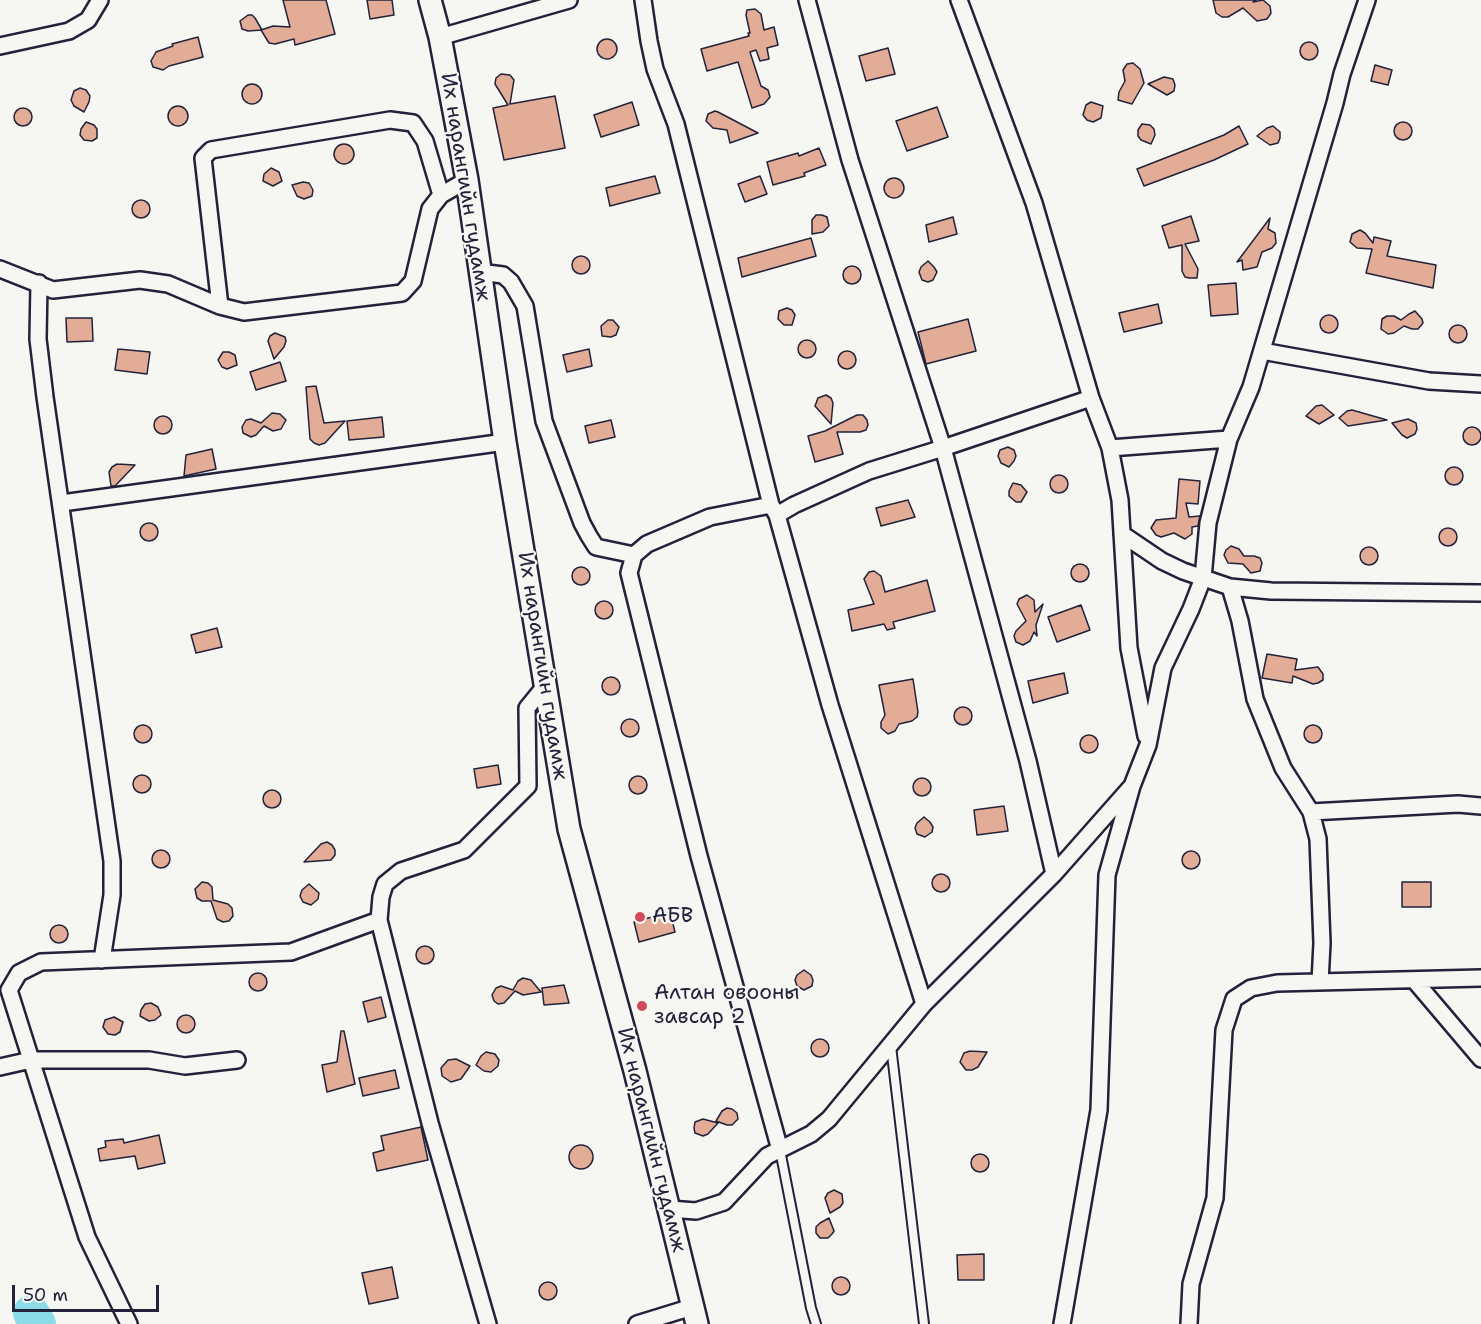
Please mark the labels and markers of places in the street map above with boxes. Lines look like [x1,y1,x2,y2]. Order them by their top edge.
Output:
place label: АБВ [652,904,693,930]
marker: АБВ [633,910,647,924]
place label: Алтан овооны завсар 2 [654,981,800,1031]
marker: Алтан овооны завсар 2 [635,999,649,1013]

